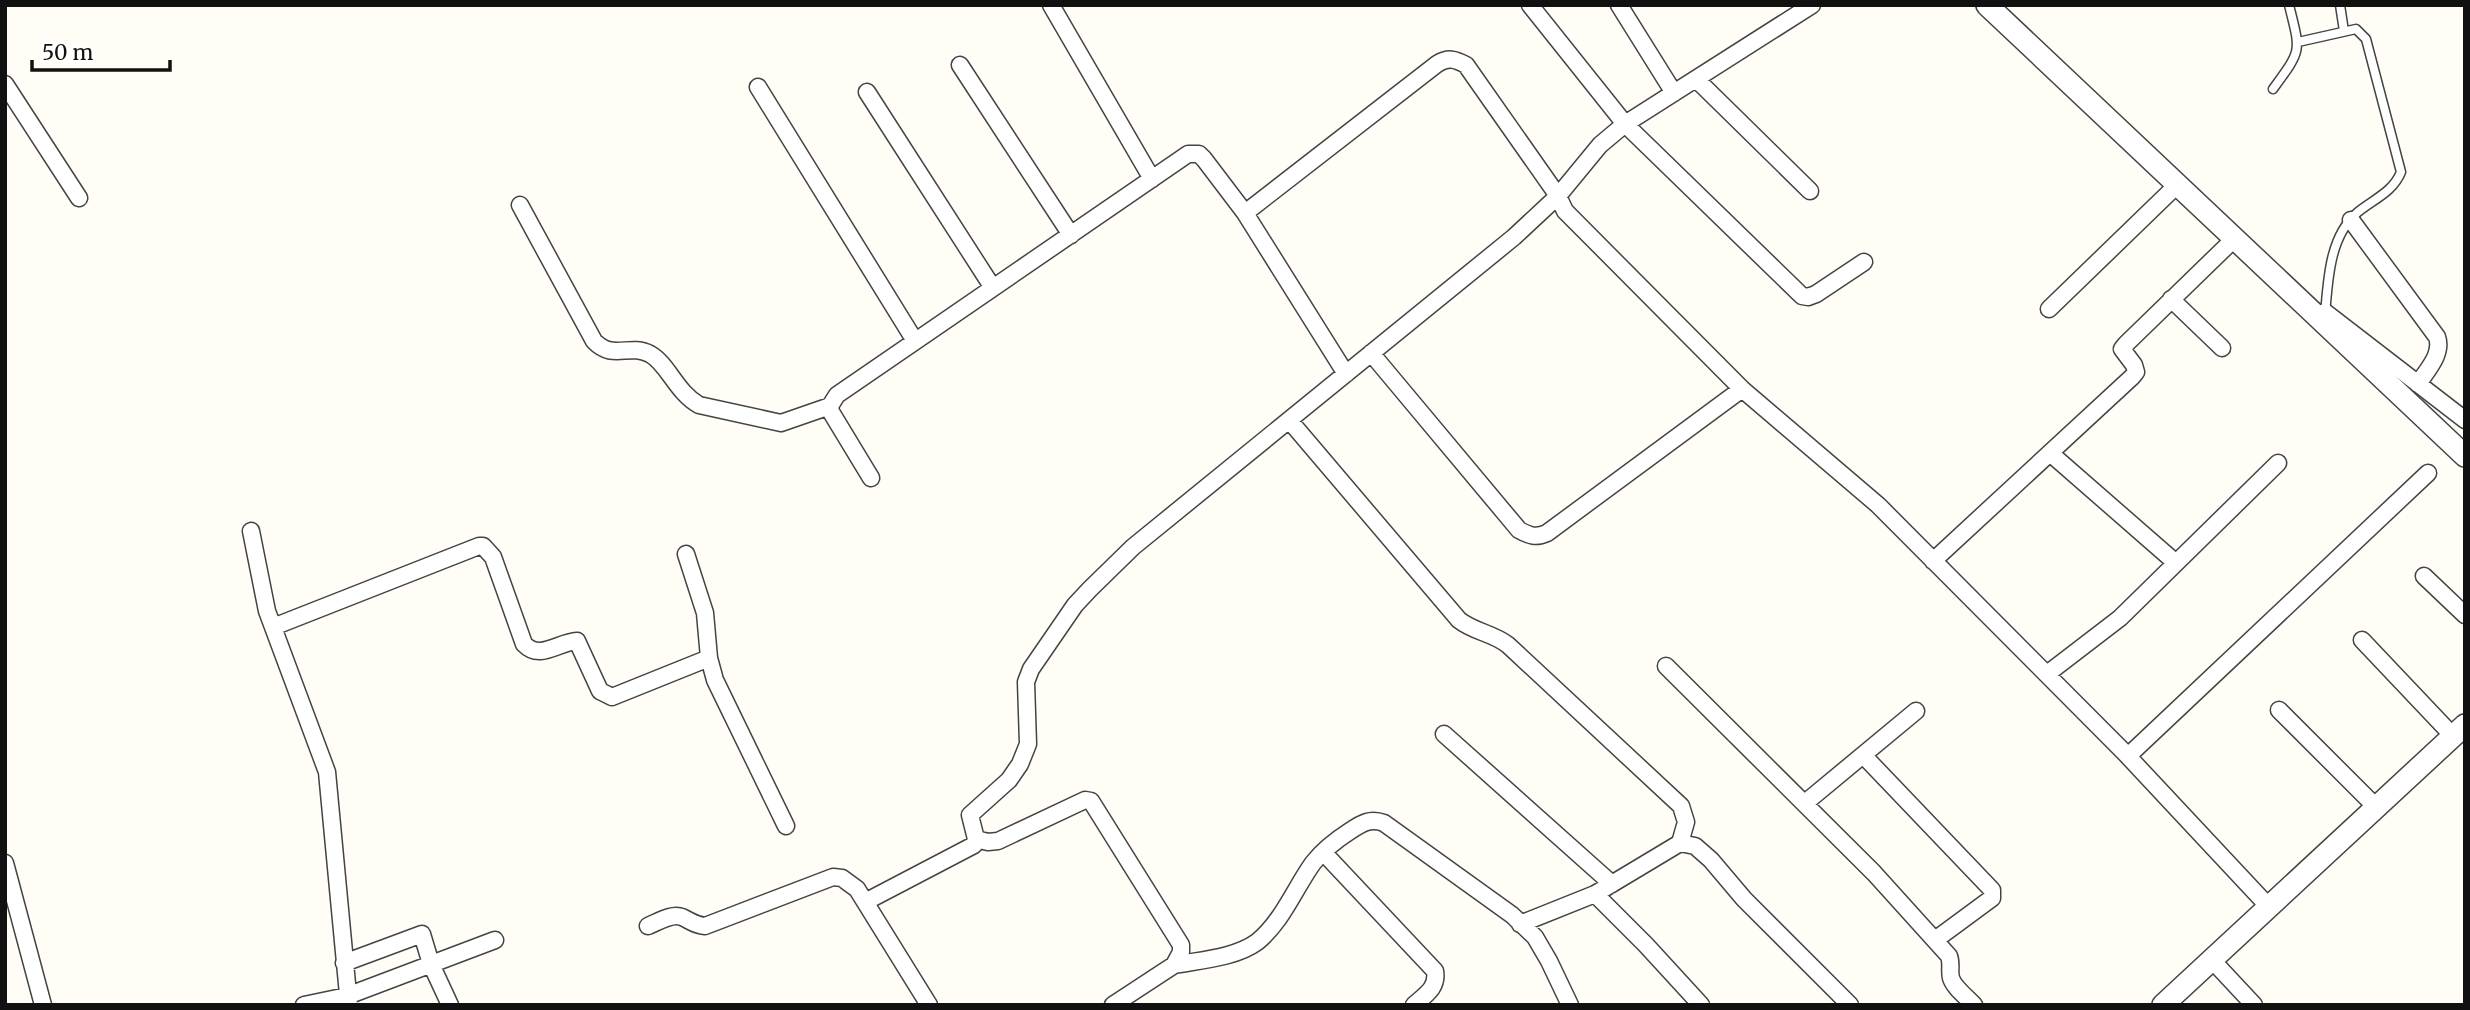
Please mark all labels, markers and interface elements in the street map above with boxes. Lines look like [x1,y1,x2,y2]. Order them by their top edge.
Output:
scale bar [32,28,170,72]
text: 50 m [42,39,93,66]

